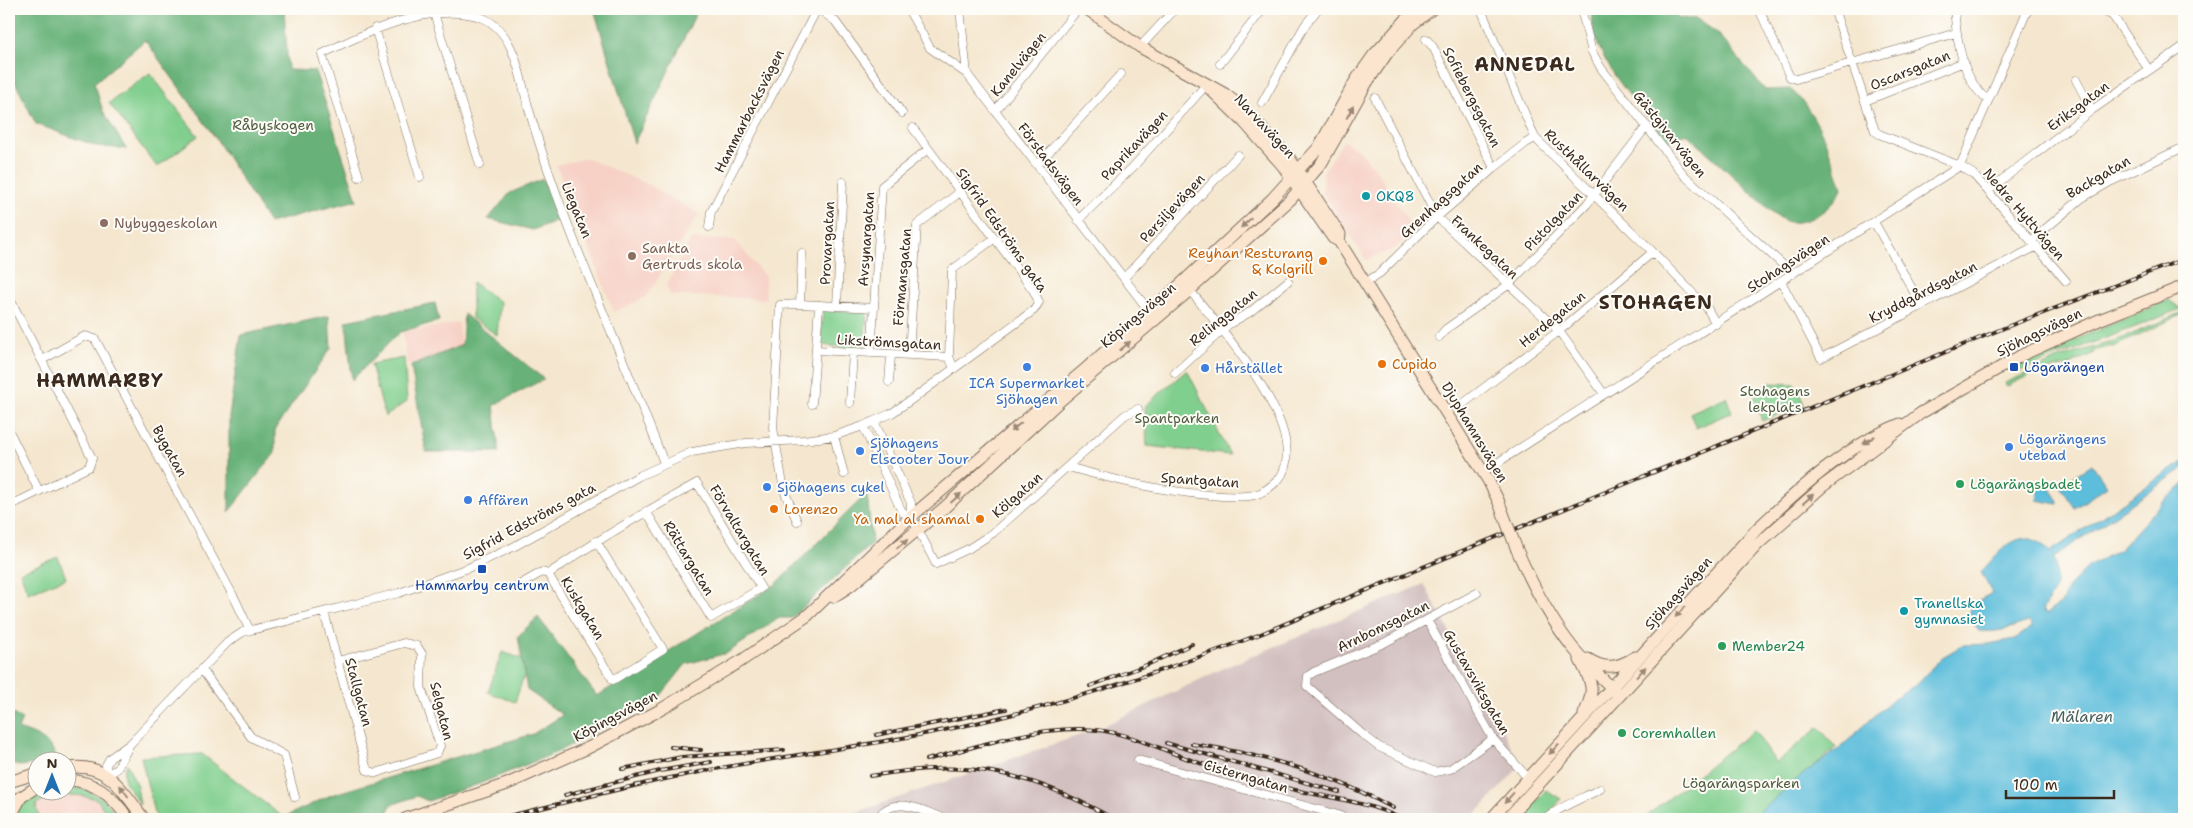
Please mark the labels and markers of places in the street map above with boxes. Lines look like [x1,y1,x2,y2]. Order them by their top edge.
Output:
place label: OKQ8 [1376,187,1414,205]
marker: OKQ8 [1360,190,1372,202]
place label: Nybyggeskolan [114,214,218,232]
marker: Nybyggeskolan [98,217,110,229]
place label: Sankta Gertruds skola [642,239,743,273]
place label: Reyhan Resturang & Kolgrill [1188,244,1314,278]
marker: Sankta Gertruds skola [626,250,638,262]
marker: Reyhan Resturang & Kolgrill [1317,255,1329,267]
place label: Cupido [1392,355,1437,373]
marker: Cupido [1376,358,1388,370]
place label: Lögarängen [2024,358,2105,376]
place label: Hårstället [1215,359,1283,377]
marker: ICA Supermarket Sjöhagen [1021,361,1033,373]
marker: Lögarängen [2008,361,2020,373]
marker: Hårstället [1199,362,1211,374]
place label: ICA Supermarket Sjöhagen [969,374,1085,408]
place label: Lögarängens utebad [2019,430,2107,464]
place label: Sjöhagens Elscooter Jour [870,434,970,468]
marker: Lögarängens utebad [2003,441,2015,453]
marker: Sjöhagens Elscooter Jour [854,445,866,457]
place label: Lögarängsbadet [1970,475,2080,493]
place label: Sjöhagens cykel [777,478,886,496]
marker: Lögarängsbadet [1954,478,1966,490]
marker: Sjöhagens cykel [761,481,773,493]
place label: Affären [478,491,529,509]
marker: Affären [462,494,474,506]
place label: Lorenzo [784,500,838,518]
marker: Lorenzo [768,503,780,515]
place label: Ya mal al shamal [853,510,971,528]
marker: Ya mal al shamal [974,513,986,525]
marker: Hammarby centrum [476,563,488,575]
place label: Hammarby centrum [415,576,549,594]
place label: Tranellska gymnasiet [1914,594,1984,628]
marker: Tranellska gymnasiet [1898,605,1910,617]
place label: Member24 [1732,637,1805,655]
marker: Member24 [1716,640,1728,652]
place label: Coremhallen [1632,724,1717,742]
marker: Coremhallen [1616,727,1628,739]

